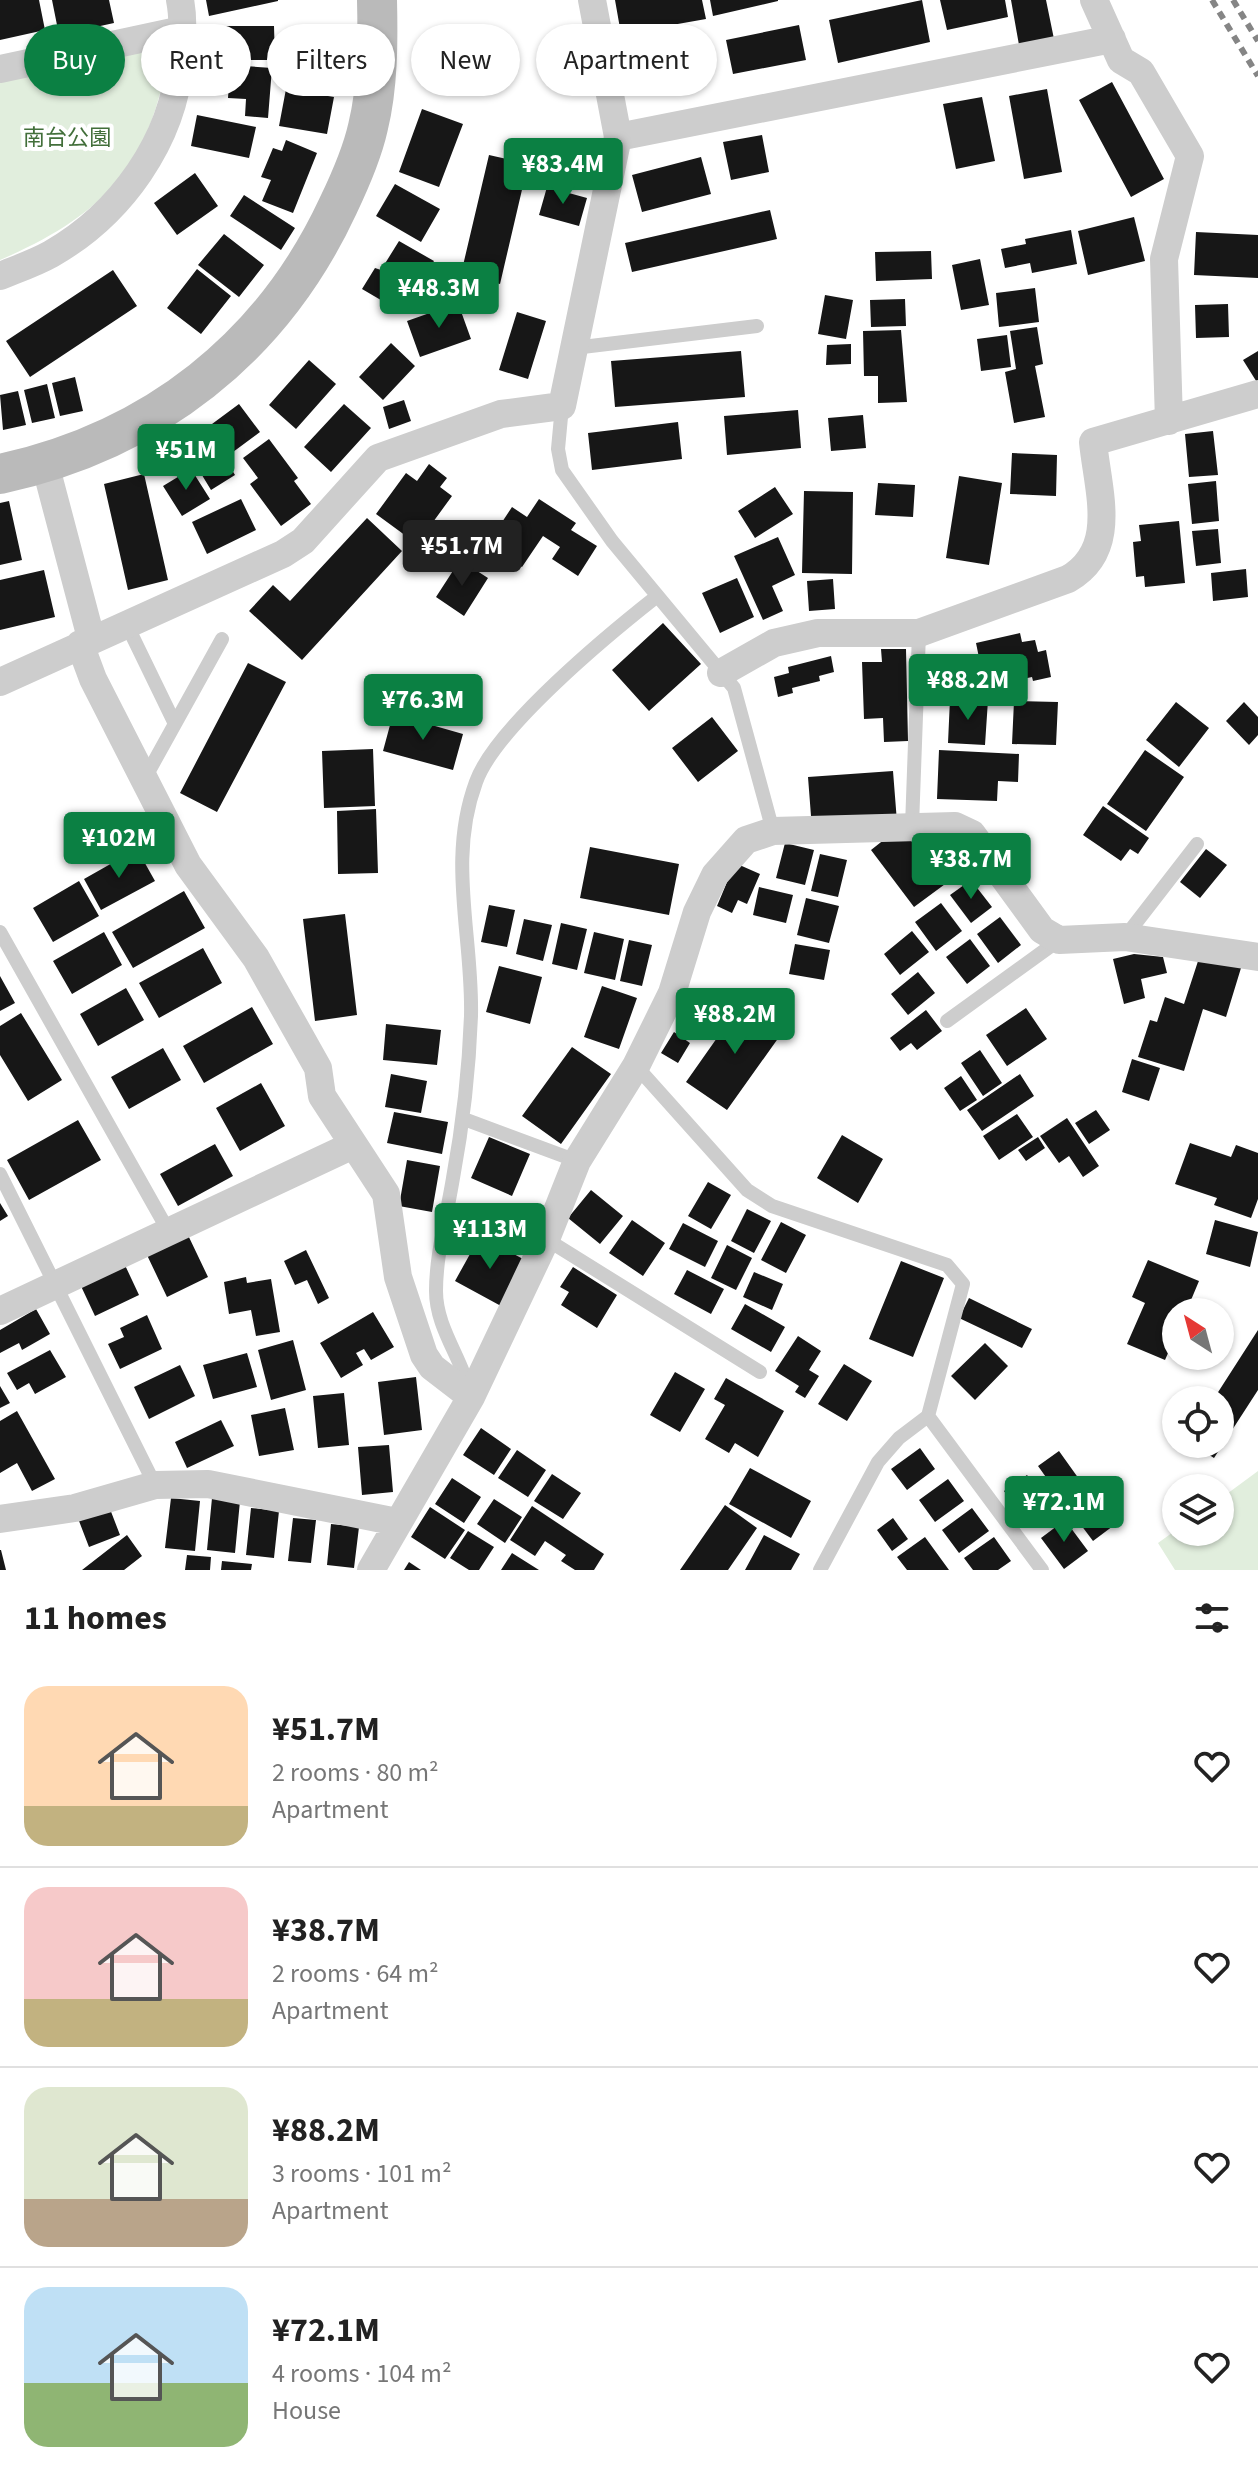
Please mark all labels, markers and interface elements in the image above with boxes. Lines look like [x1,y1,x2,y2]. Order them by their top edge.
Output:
chip: Buy [24,24,125,96]
chip: Rent [141,24,251,96]
chip: Filters [267,24,395,96]
chip: New [411,24,520,96]
chip: Apartment [536,24,717,96]
park label: 南台公園 [23,122,111,154]
pin: ¥83.4M [498,138,628,206]
text: ¥83.4M [522,145,604,182]
pin: ¥48.3M [374,262,504,330]
text: ¥48.3M [398,269,480,306]
pin: ¥51M [139,424,233,492]
text: ¥51M [156,431,217,468]
pin: ¥51.7M [397,520,527,588]
text: ¥51.7M [421,527,503,564]
pin: ¥88.2M [903,654,1033,722]
text: ¥88.2M [927,661,1009,698]
pin: ¥76.3M [358,674,488,742]
text: ¥76.3M [382,681,464,718]
pin: ¥102M [63,812,175,880]
text: ¥102M [82,819,156,856]
pin: ¥38.7M [906,833,1036,901]
text: ¥38.7M [930,840,1012,877]
pin: ¥88.2M [670,988,800,1056]
text: ¥88.2M [694,995,776,1032]
pin: ¥113M [434,1203,546,1271]
text: ¥113M [453,1210,527,1247]
north arrow [1162,1298,1234,1370]
map controls [1162,1298,1234,1546]
button: locate [1162,1386,1234,1458]
button: layers [1162,1474,1234,1546]
pin: ¥72.1M [999,1476,1129,1544]
text: ¥72.1M [1023,1483,1105,1520]
text: 11 homes [24,1594,167,1643]
icon: filters [1190,1596,1234,1640]
text: ¥51.7M [272,1705,380,1754]
icon: home [88,1718,184,1814]
icon: heart [1190,1744,1234,1788]
text: 2 rooms · 80 m² [272,1754,439,1791]
text: Apartment [272,1791,389,1828]
text: ¥38.7M [272,1906,380,1955]
icon: home [88,1919,184,2015]
icon: heart [1190,1945,1234,1989]
text: 2 rooms · 64 m² [272,1955,439,1992]
text: Apartment [272,1992,389,2029]
text: ¥88.2M [272,2106,380,2155]
icon: home [88,2119,184,2215]
icon: heart [1190,2145,1234,2189]
text: 3 rooms · 101 m² [272,2155,451,2192]
text: Apartment [272,2192,389,2229]
text: ¥72.1M [272,2306,380,2355]
icon: home [88,2319,184,2415]
icon: heart [1190,2345,1234,2389]
text: 4 rooms · 104 m² [272,2355,451,2392]
text: House [272,2392,341,2429]

